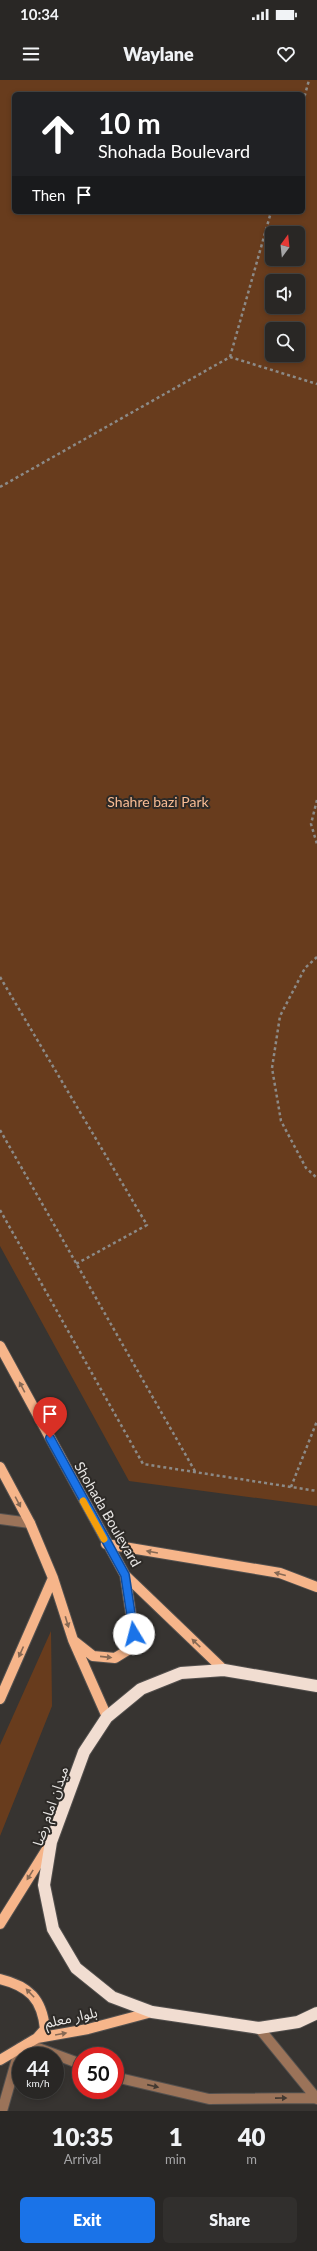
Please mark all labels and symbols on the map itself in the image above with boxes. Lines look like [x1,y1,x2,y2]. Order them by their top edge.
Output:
north arrow [265,226,305,266]
park label: Shahre bazi Park [107,793,210,810]
one-way arrow [19,1382,26,1393]
pin [33,1397,67,1438]
street label: Shohada Boulevard [71,1459,145,1569]
one-way arrow [15,1496,21,1507]
one-way arrow [146,1548,158,1554]
one-way arrow [274,1571,286,1577]
position arrow [113,1613,155,1655]
one-way arrow [64,1616,70,1628]
one-way arrow [191,1638,201,1648]
one-way arrow [18,1646,24,1657]
one-way arrow [100,1654,112,1661]
street label: میدان امام رضا [28,1764,74,1849]
one-way arrow [27,1869,34,1881]
one-way arrow [25,1988,35,1998]
street label: بلوار معلم [43,2003,100,2034]
one-way arrow [55,2031,67,2037]
speed limit sign: 50 [72,2047,124,2099]
one-way arrow [147,2084,159,2090]
one-way arrow [275,2095,288,2101]

